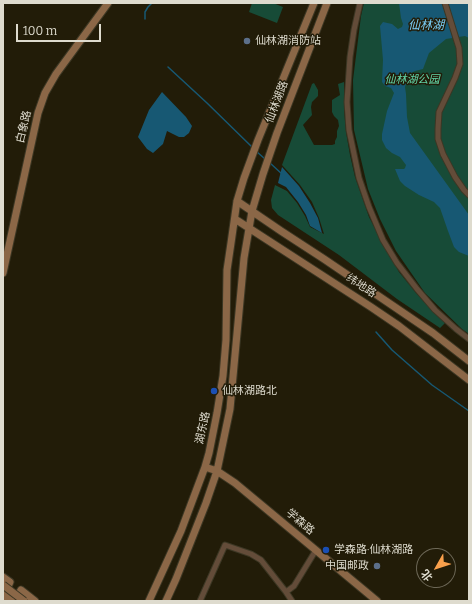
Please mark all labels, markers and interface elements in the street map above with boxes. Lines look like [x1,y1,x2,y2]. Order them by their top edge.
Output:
scale bar [18,16,103,42]
water label: 仙林湖 [408,19,444,33]
text: 100 m [23,24,57,38]
place label: 仙林湖消防站 [255,34,321,48]
marker: 仙林湖消防站 [242,36,252,46]
park label: 仙林湖公园 [385,73,439,87]
street label: 仙林湖路 [263,79,291,125]
street label: 白象路 [14,109,34,145]
street label: 纬地路 [344,271,378,301]
place label: 仙林湖路北 [222,384,277,398]
marker: 仙林湖路北 [209,386,219,396]
street label: 湖东路 [193,410,213,446]
street label: 学森路 [283,506,317,538]
place label: 学森路·仙林湖路 [334,543,413,557]
marker: 学森路·仙林湖路 [321,545,331,555]
north arrow [416,548,456,588]
place label: 中国邮政 [325,559,369,573]
marker: 中国邮政 [372,561,382,571]
text: 北 [419,567,436,584]

